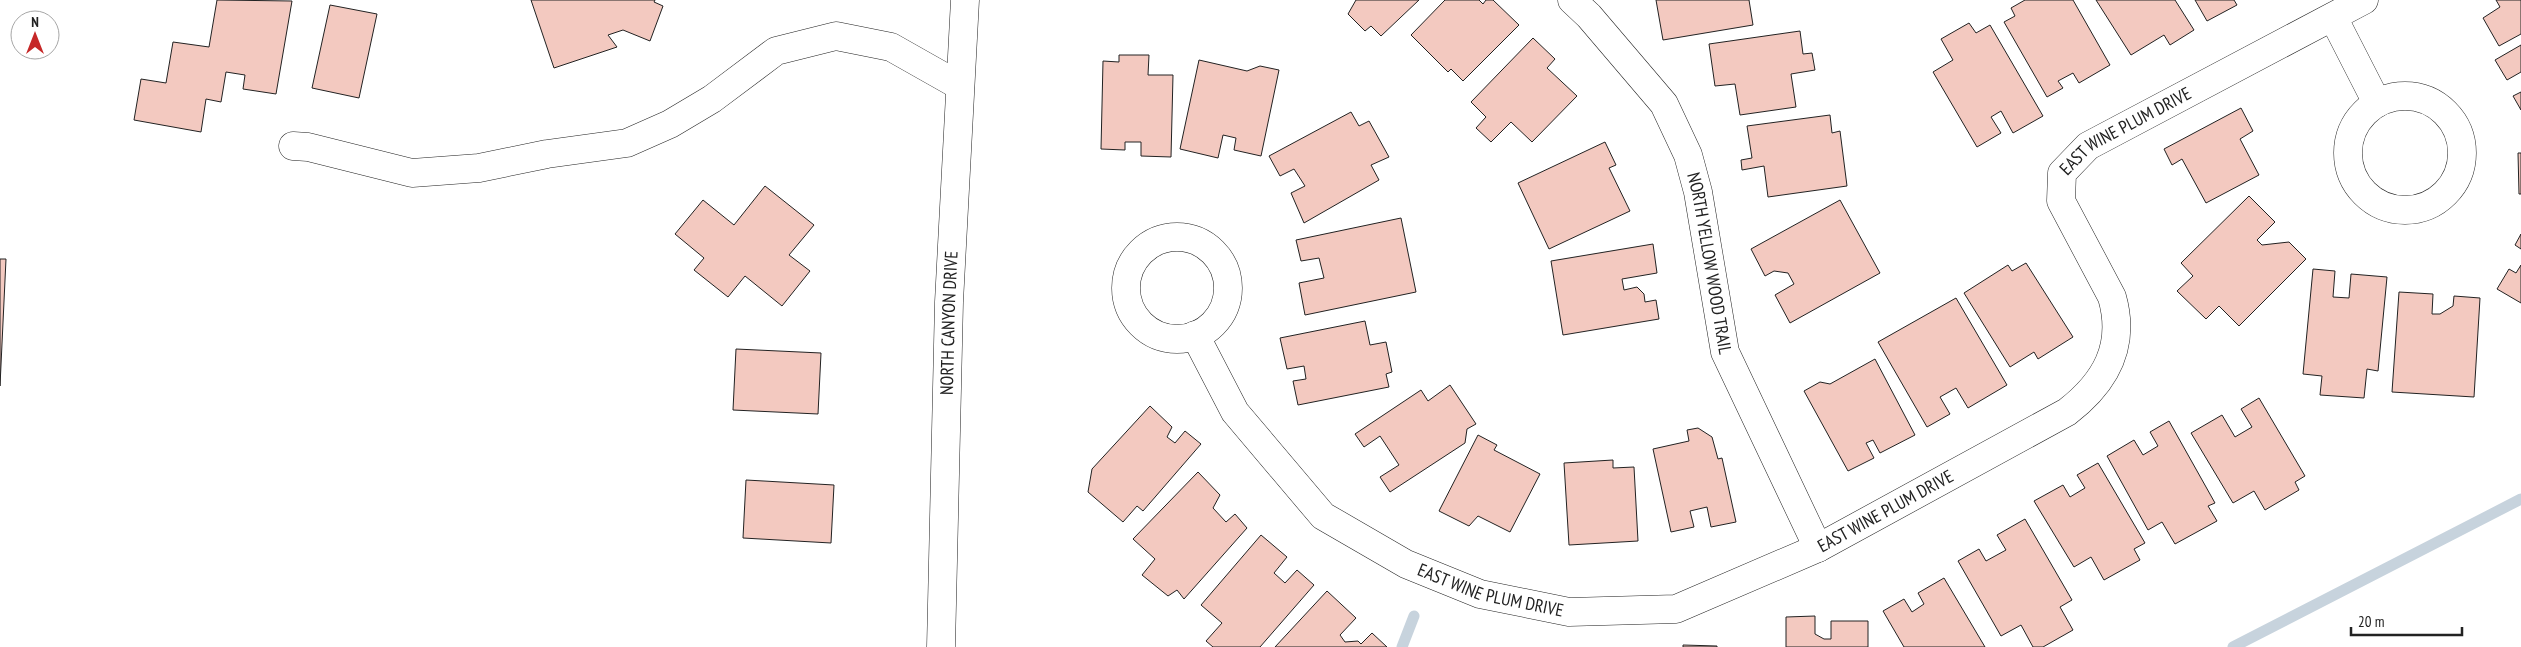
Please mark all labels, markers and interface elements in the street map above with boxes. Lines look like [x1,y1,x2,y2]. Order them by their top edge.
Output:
north arrow [10,10,60,60]
text: N [31,13,39,31]
street label: EAST WINE PLUM DRIVE [2054,82,2195,180]
street label: NORTH YELLOW WOOD TRAIL [1682,170,1737,356]
street label: NORTH CANYON DRIVE [935,250,963,395]
street label: EAST WINE PLUM DRIVE [1813,464,1957,557]
street label: EAST WINE PLUM DRIVE [1414,558,1566,622]
scale bar [2351,604,2462,636]
text: 20 m [2358,612,2384,631]

